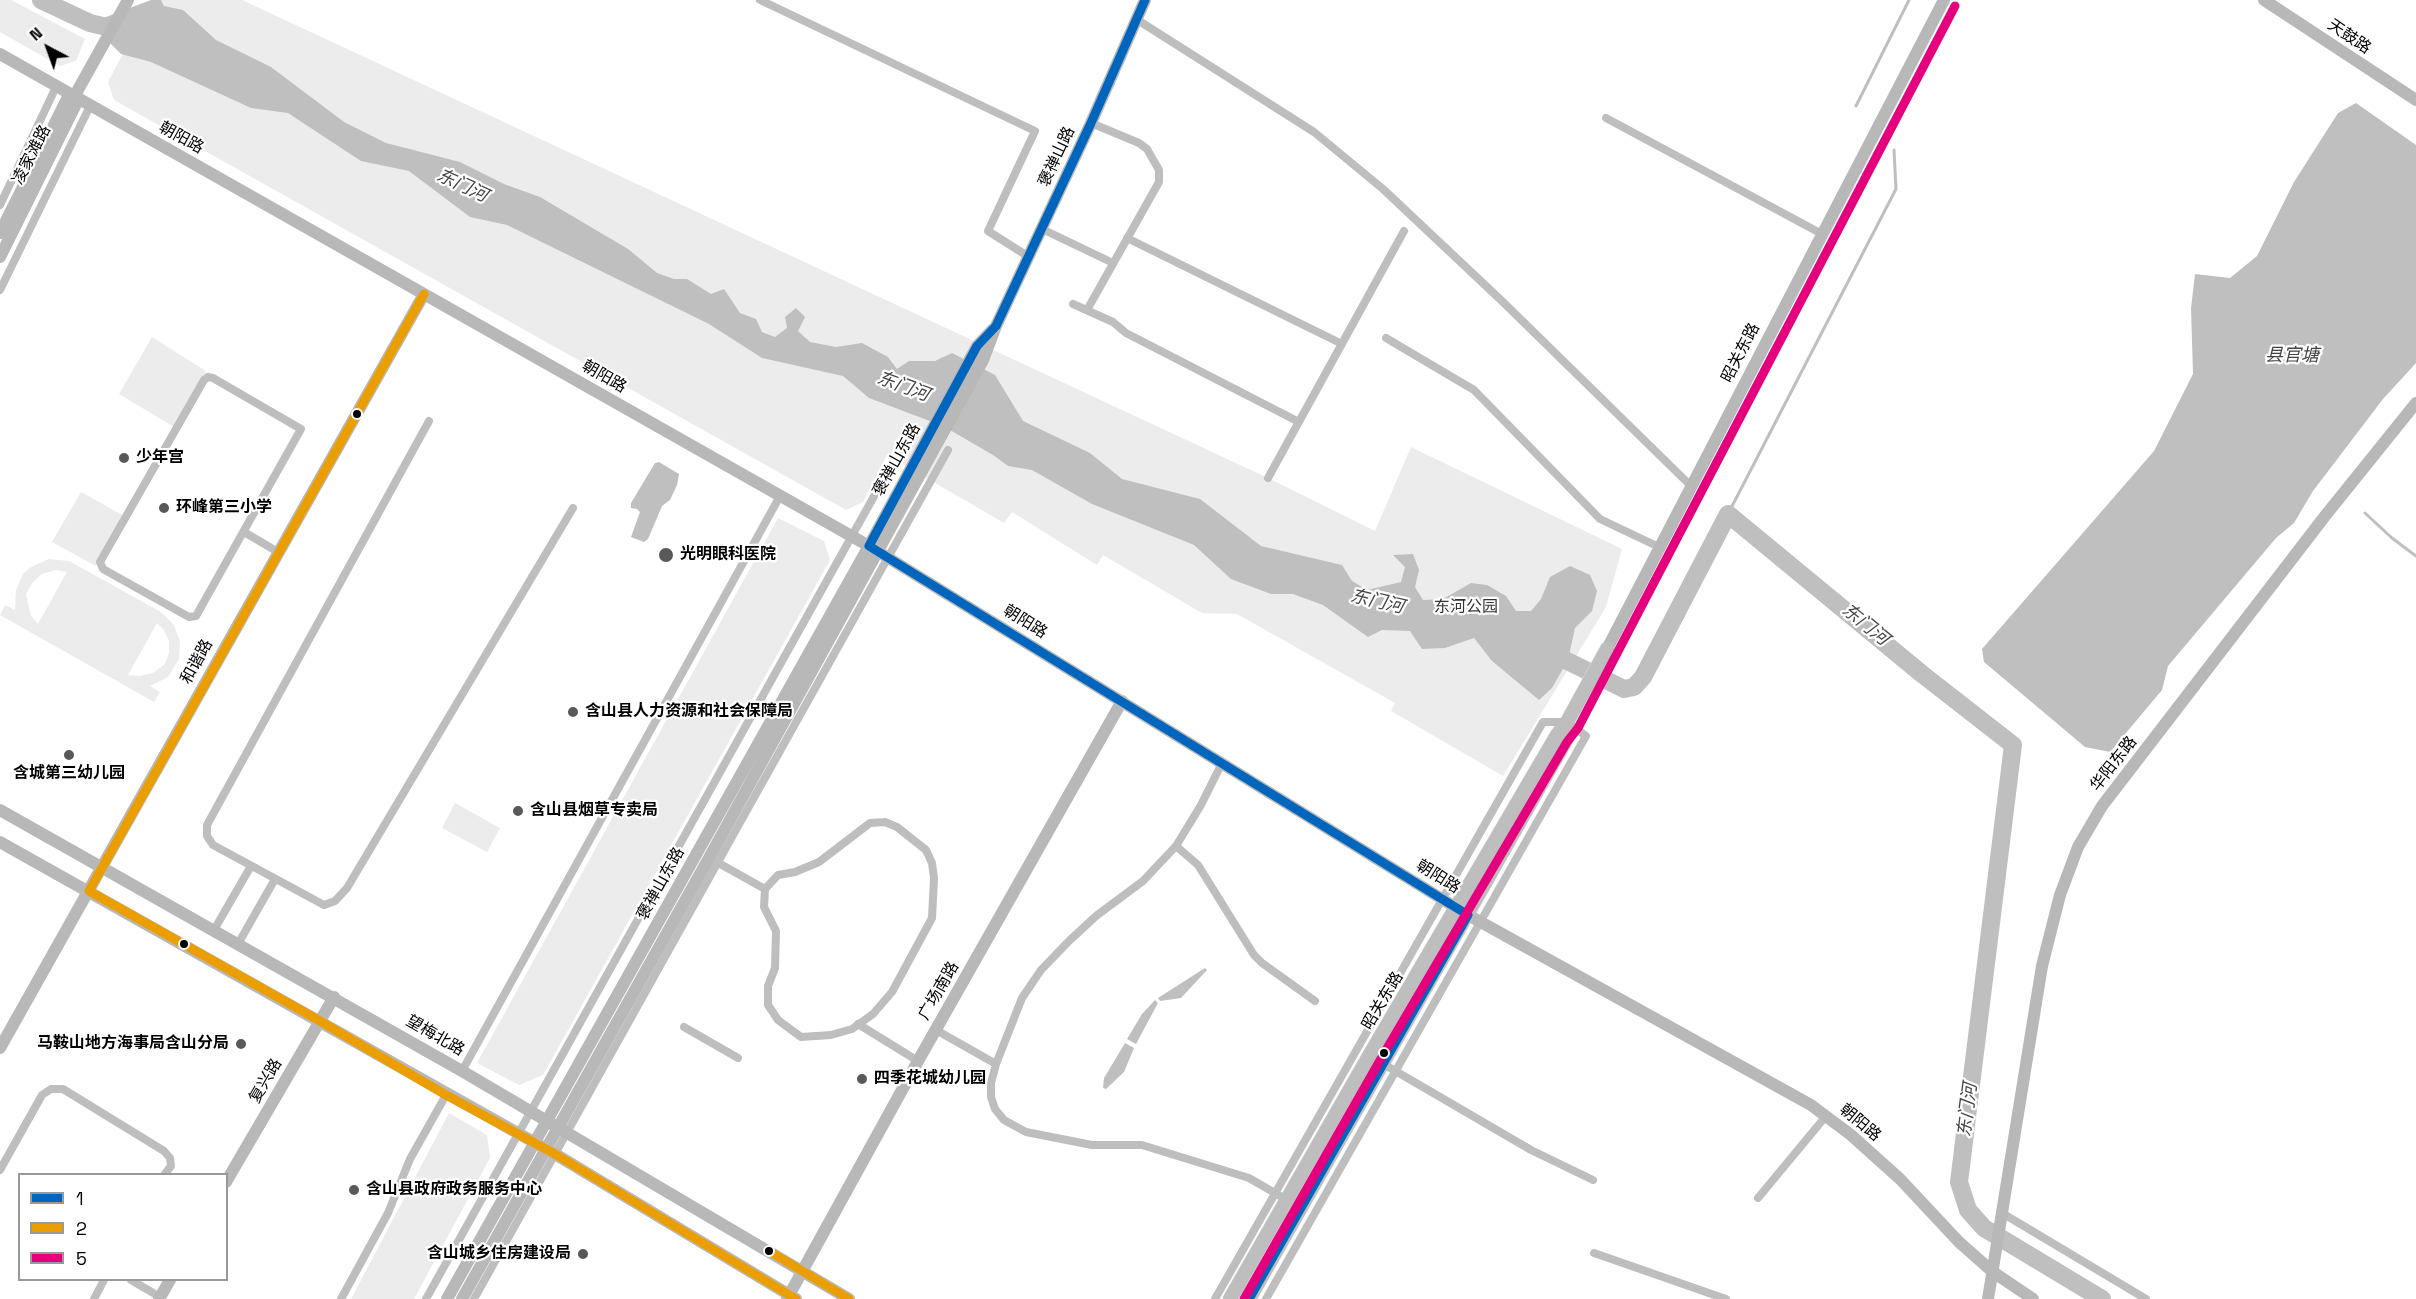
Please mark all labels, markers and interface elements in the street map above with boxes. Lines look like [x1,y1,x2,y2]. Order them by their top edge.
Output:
street label: 天鼓路 [2324,16,2374,58]
north arrow [18,18,78,78]
text: N [25,23,47,45]
street label: 朝阳路 [155,118,207,158]
street label: 凌家滩路 [9,122,55,188]
street label: 褒禅山路 [1035,124,1079,190]
water label: 东门河 [433,165,491,207]
street label: 昭关东路 [1718,320,1764,386]
water label: 县官塘 [2265,345,2319,367]
street label: 朝阳路 [578,357,630,397]
water label: 东门河 [874,368,932,406]
unlabelled marker [351,408,363,420]
street label: 褒禅山东路 [869,420,925,500]
place label: 少年宫 [136,448,184,468]
marker: 少年宫 [117,451,131,465]
place label: 环峰第三小学 [176,498,272,518]
marker: 环峰第三小学 [157,501,171,515]
place label: 光明眼科医院 [680,545,776,565]
marker: 光明眼科医院 [657,546,675,564]
water label: 东门河 [1348,585,1406,619]
park label: 东河公园 [1434,598,1498,618]
water label: 东门河 [1837,600,1893,650]
street label: 朝阳路 [1000,601,1050,643]
street label: 和谐路 [177,636,217,688]
place label: 含山县人力资源和社会保障局 [585,702,793,722]
marker: 含山县人力资源和社会保障局 [566,705,580,719]
street label: 华阳东路 [2087,733,2141,795]
marker: 含城第三幼儿园 [62,748,76,762]
place label: 含城第三幼儿园 [13,764,125,784]
place label: 含山县烟草专卖局 [530,801,658,821]
marker: 含山县烟草专卖局 [511,804,525,818]
street label: 褒禅山东路 [633,844,689,924]
street label: 朝阳路 [1413,856,1463,898]
unlabelled marker [178,938,190,950]
street label: 广场南路 [915,958,963,1024]
street label: 昭关东路 [1358,969,1408,1033]
street label: 望梅北路 [402,1012,468,1060]
place label: 马鞍山地方海事局含山分局 [37,1034,229,1054]
marker: 马鞍山地方海事局含山分局 [234,1037,248,1051]
unlabelled marker [1378,1047,1390,1059]
street label: 复兴路 [246,1055,286,1107]
place label: 四季花城幼儿园 [874,1069,986,1089]
marker: 四季花城幼儿园 [855,1072,869,1086]
water label: 东门河 [1954,1082,1982,1138]
street label: 朝阳路 [1835,1100,1885,1146]
legend [18,1173,228,1281]
place label: 含山县政府政务服务中心 [366,1180,542,1200]
marker: 含山县政府政务服务中心 [347,1183,361,1197]
text: 1 [76,1187,84,1210]
text: 2 [76,1217,87,1240]
place label: 含山城乡住房建设局 [427,1244,571,1264]
unlabelled marker [763,1245,775,1257]
text: 5 [76,1247,87,1270]
marker: 含山城乡住房建设局 [576,1247,590,1261]

